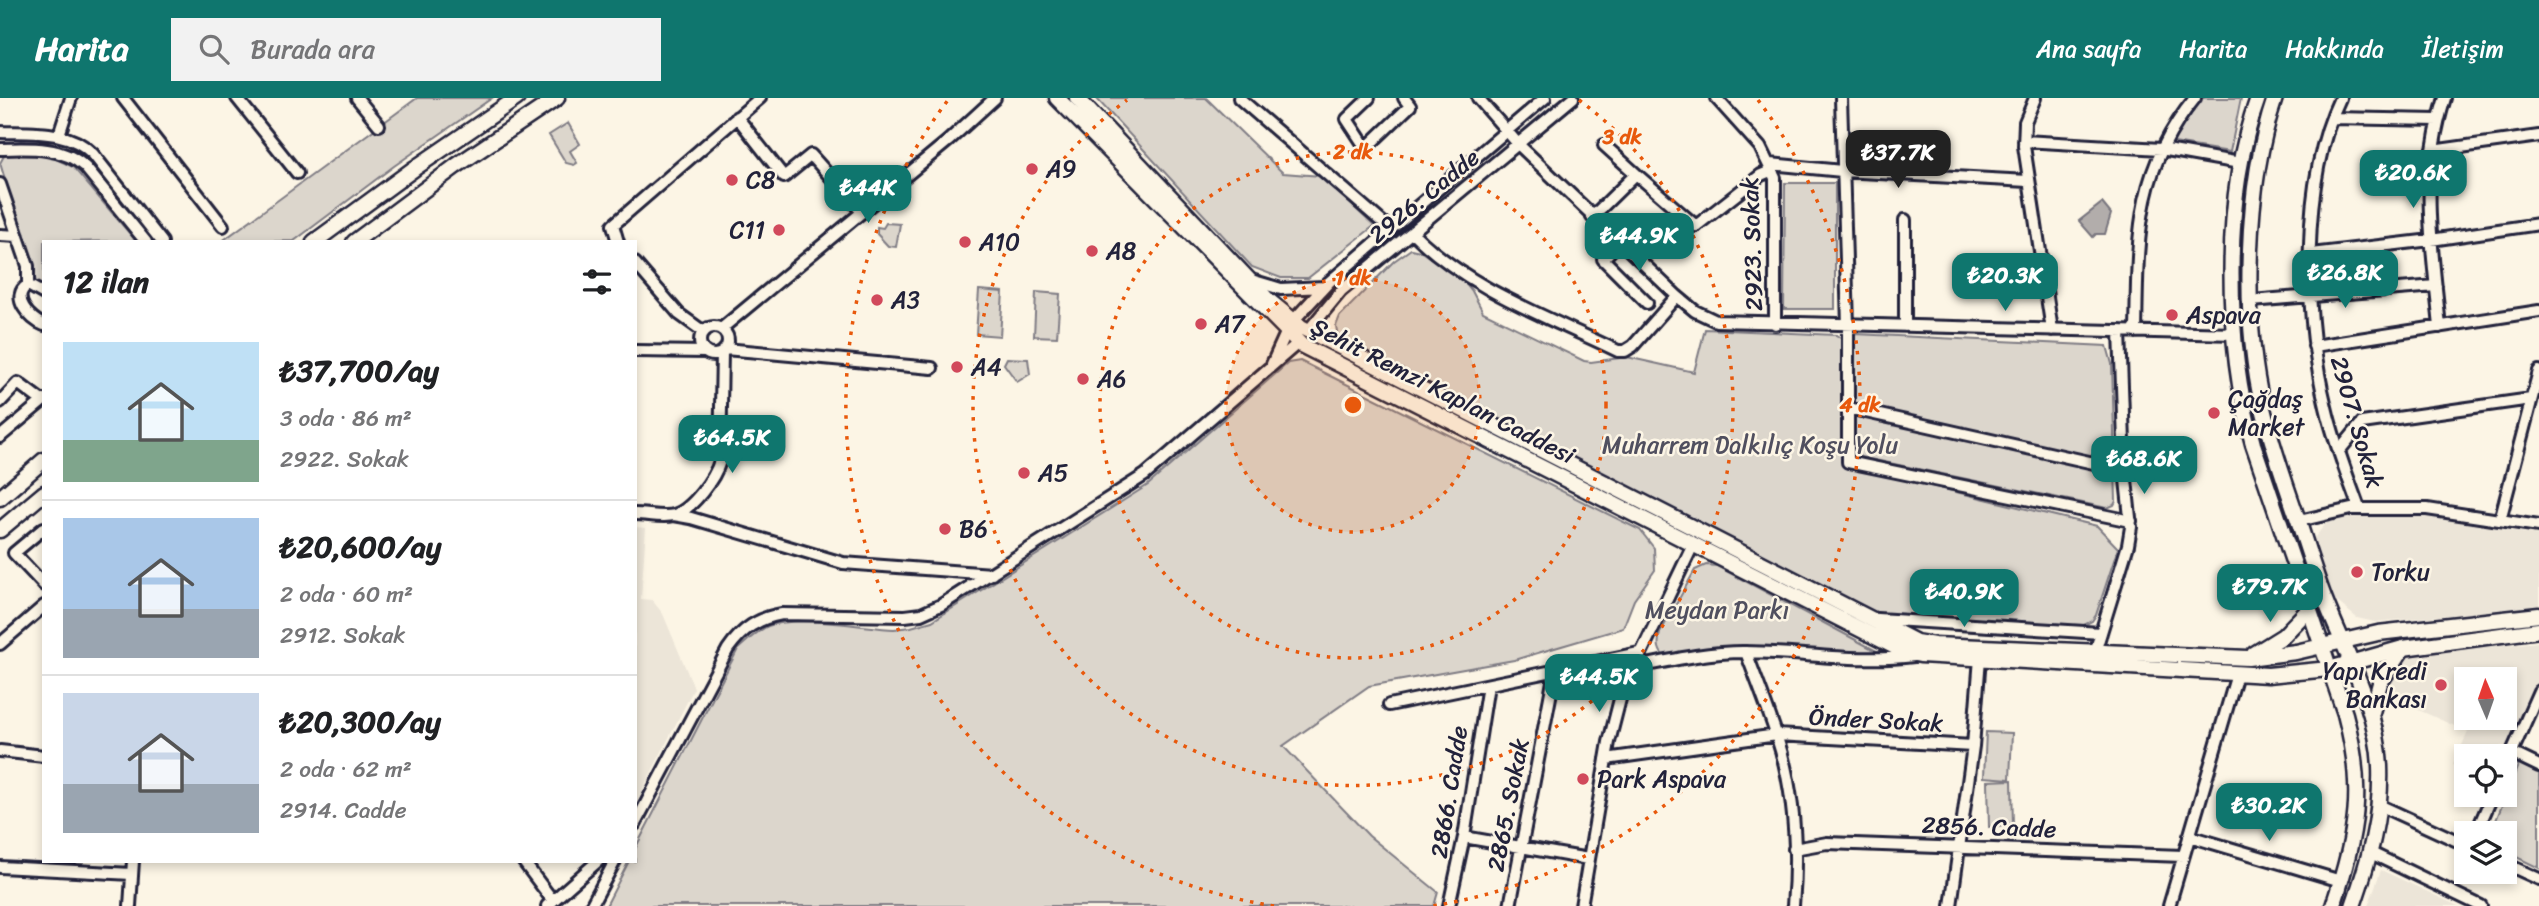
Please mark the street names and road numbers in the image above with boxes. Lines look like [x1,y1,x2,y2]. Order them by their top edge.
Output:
street label: 2926. Cadde [1359,137,1489,255]
street label: 2923. Sokak [1729,176,1775,312]
street label: Şehit Remzi Kaplan Caddesi [1303,306,1583,476]
street label: 2907. Sokak [2318,351,2396,493]
street label: Önder Sokak [1808,696,1944,745]
street label: 2866. Cadde [1418,723,1480,861]
street label: 2865. Sokak [1475,735,1542,875]
street label: 2856. Cadde [1921,804,2057,850]

